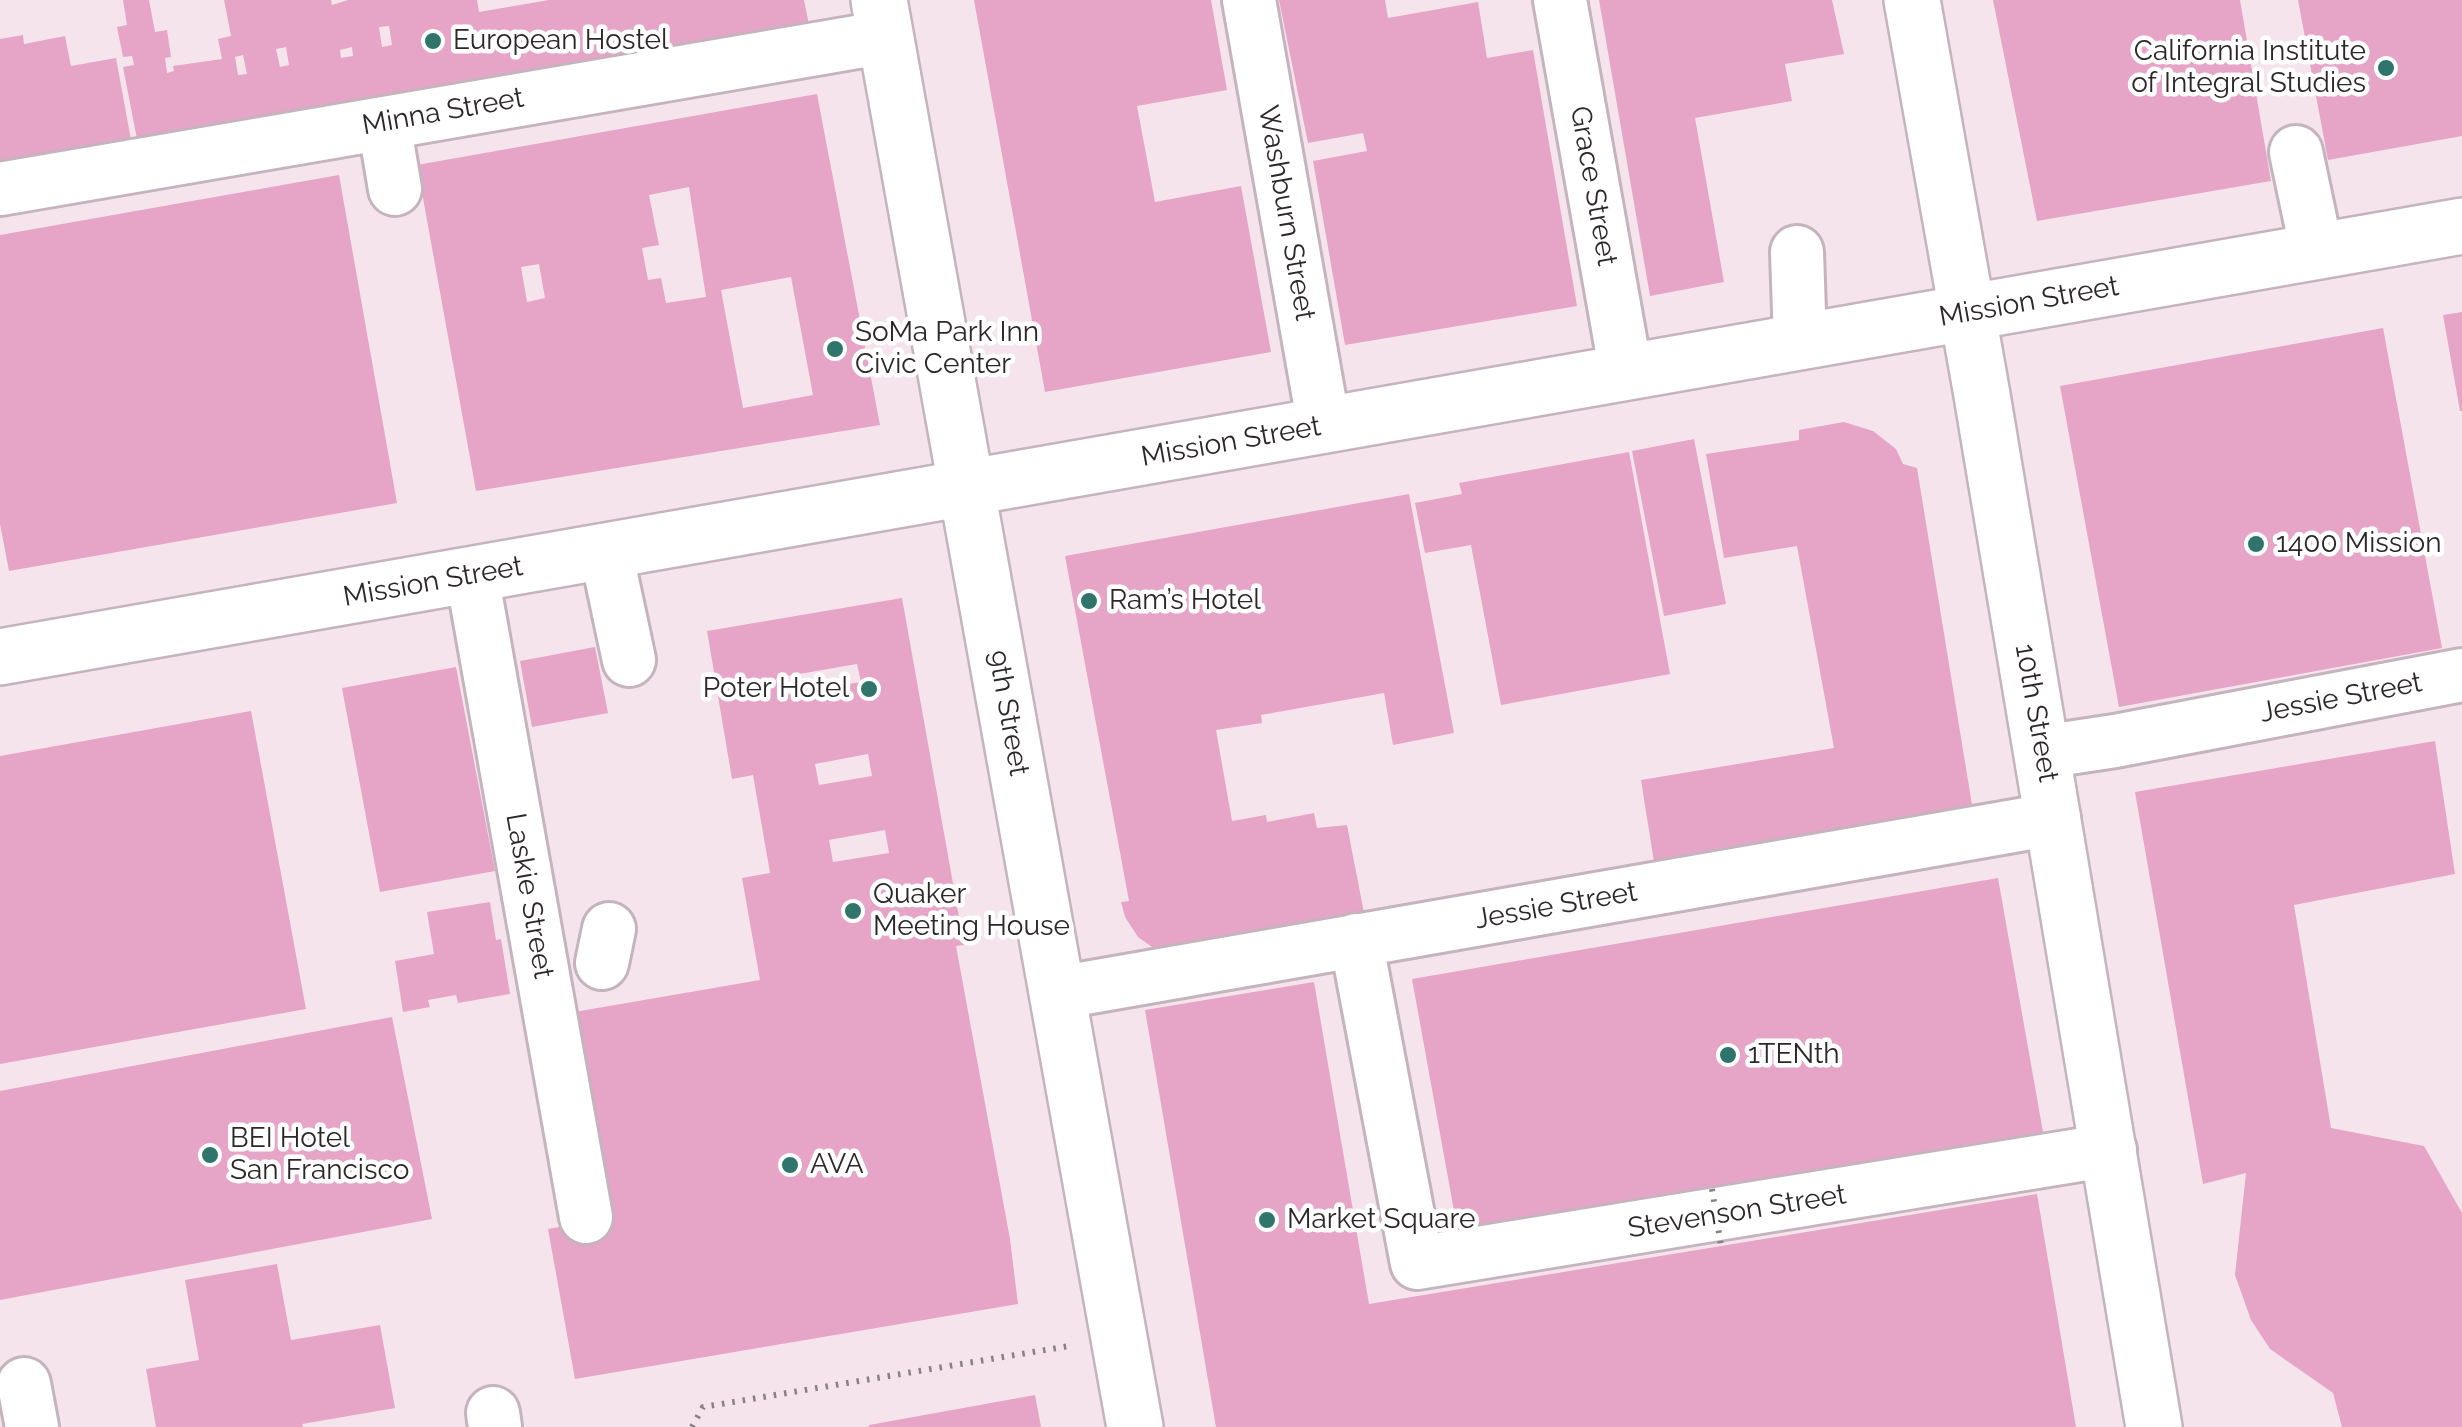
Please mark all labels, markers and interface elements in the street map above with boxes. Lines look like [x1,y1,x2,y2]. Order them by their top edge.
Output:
place label: European Hostel [453,24,669,58]
marker: European Hostel [422,30,444,52]
place label: California Institute of Integral Studies [2131,35,2366,101]
marker: California Institute of Integral Studies [2375,57,2397,79]
street label: Minna Street [360,81,526,143]
street label: Washburn Street [1251,103,1321,323]
street label: Grace Street [1562,104,1624,268]
street label: Mission Street [1937,270,2121,334]
place label: SoMa Park Inn Civic Center [855,316,1039,382]
marker: SoMa Park Inn Civic Center [824,338,846,360]
street label: Mission Street [1139,410,1323,474]
place label: 1400 Mission [2276,527,2441,561]
marker: 1400 Mission [2245,533,2267,555]
street label: Mission Street [341,550,525,614]
place label: Ram’s Hotel [1109,584,1261,618]
marker: Ram’s Hotel [1078,590,1100,612]
street label: 10th Street [2007,641,2065,785]
street label: 9th Street [980,648,1036,778]
street label: Jessie Street [2257,666,2425,730]
place label: Poter Hotel [703,672,849,706]
marker: Poter Hotel [858,678,880,700]
street label: Laskie Street [498,811,560,981]
street label: Jessie Street [1472,875,1640,937]
place label: Quaker Meeting House [873,878,1070,944]
marker: Quaker Meeting House [842,900,864,922]
place label: 1TENth [1748,1038,1840,1072]
marker: 1TENth [1717,1044,1739,1066]
place label: BEI Hotel San Francisco [230,1122,409,1188]
marker: BEI Hotel San Francisco [199,1144,221,1166]
place label: AVA [810,1148,864,1182]
marker: AVA [779,1154,801,1176]
street label: Stevenson Street [1626,1178,1848,1246]
place label: Market Square [1287,1203,1475,1237]
marker: Market Square [1256,1209,1278,1231]

